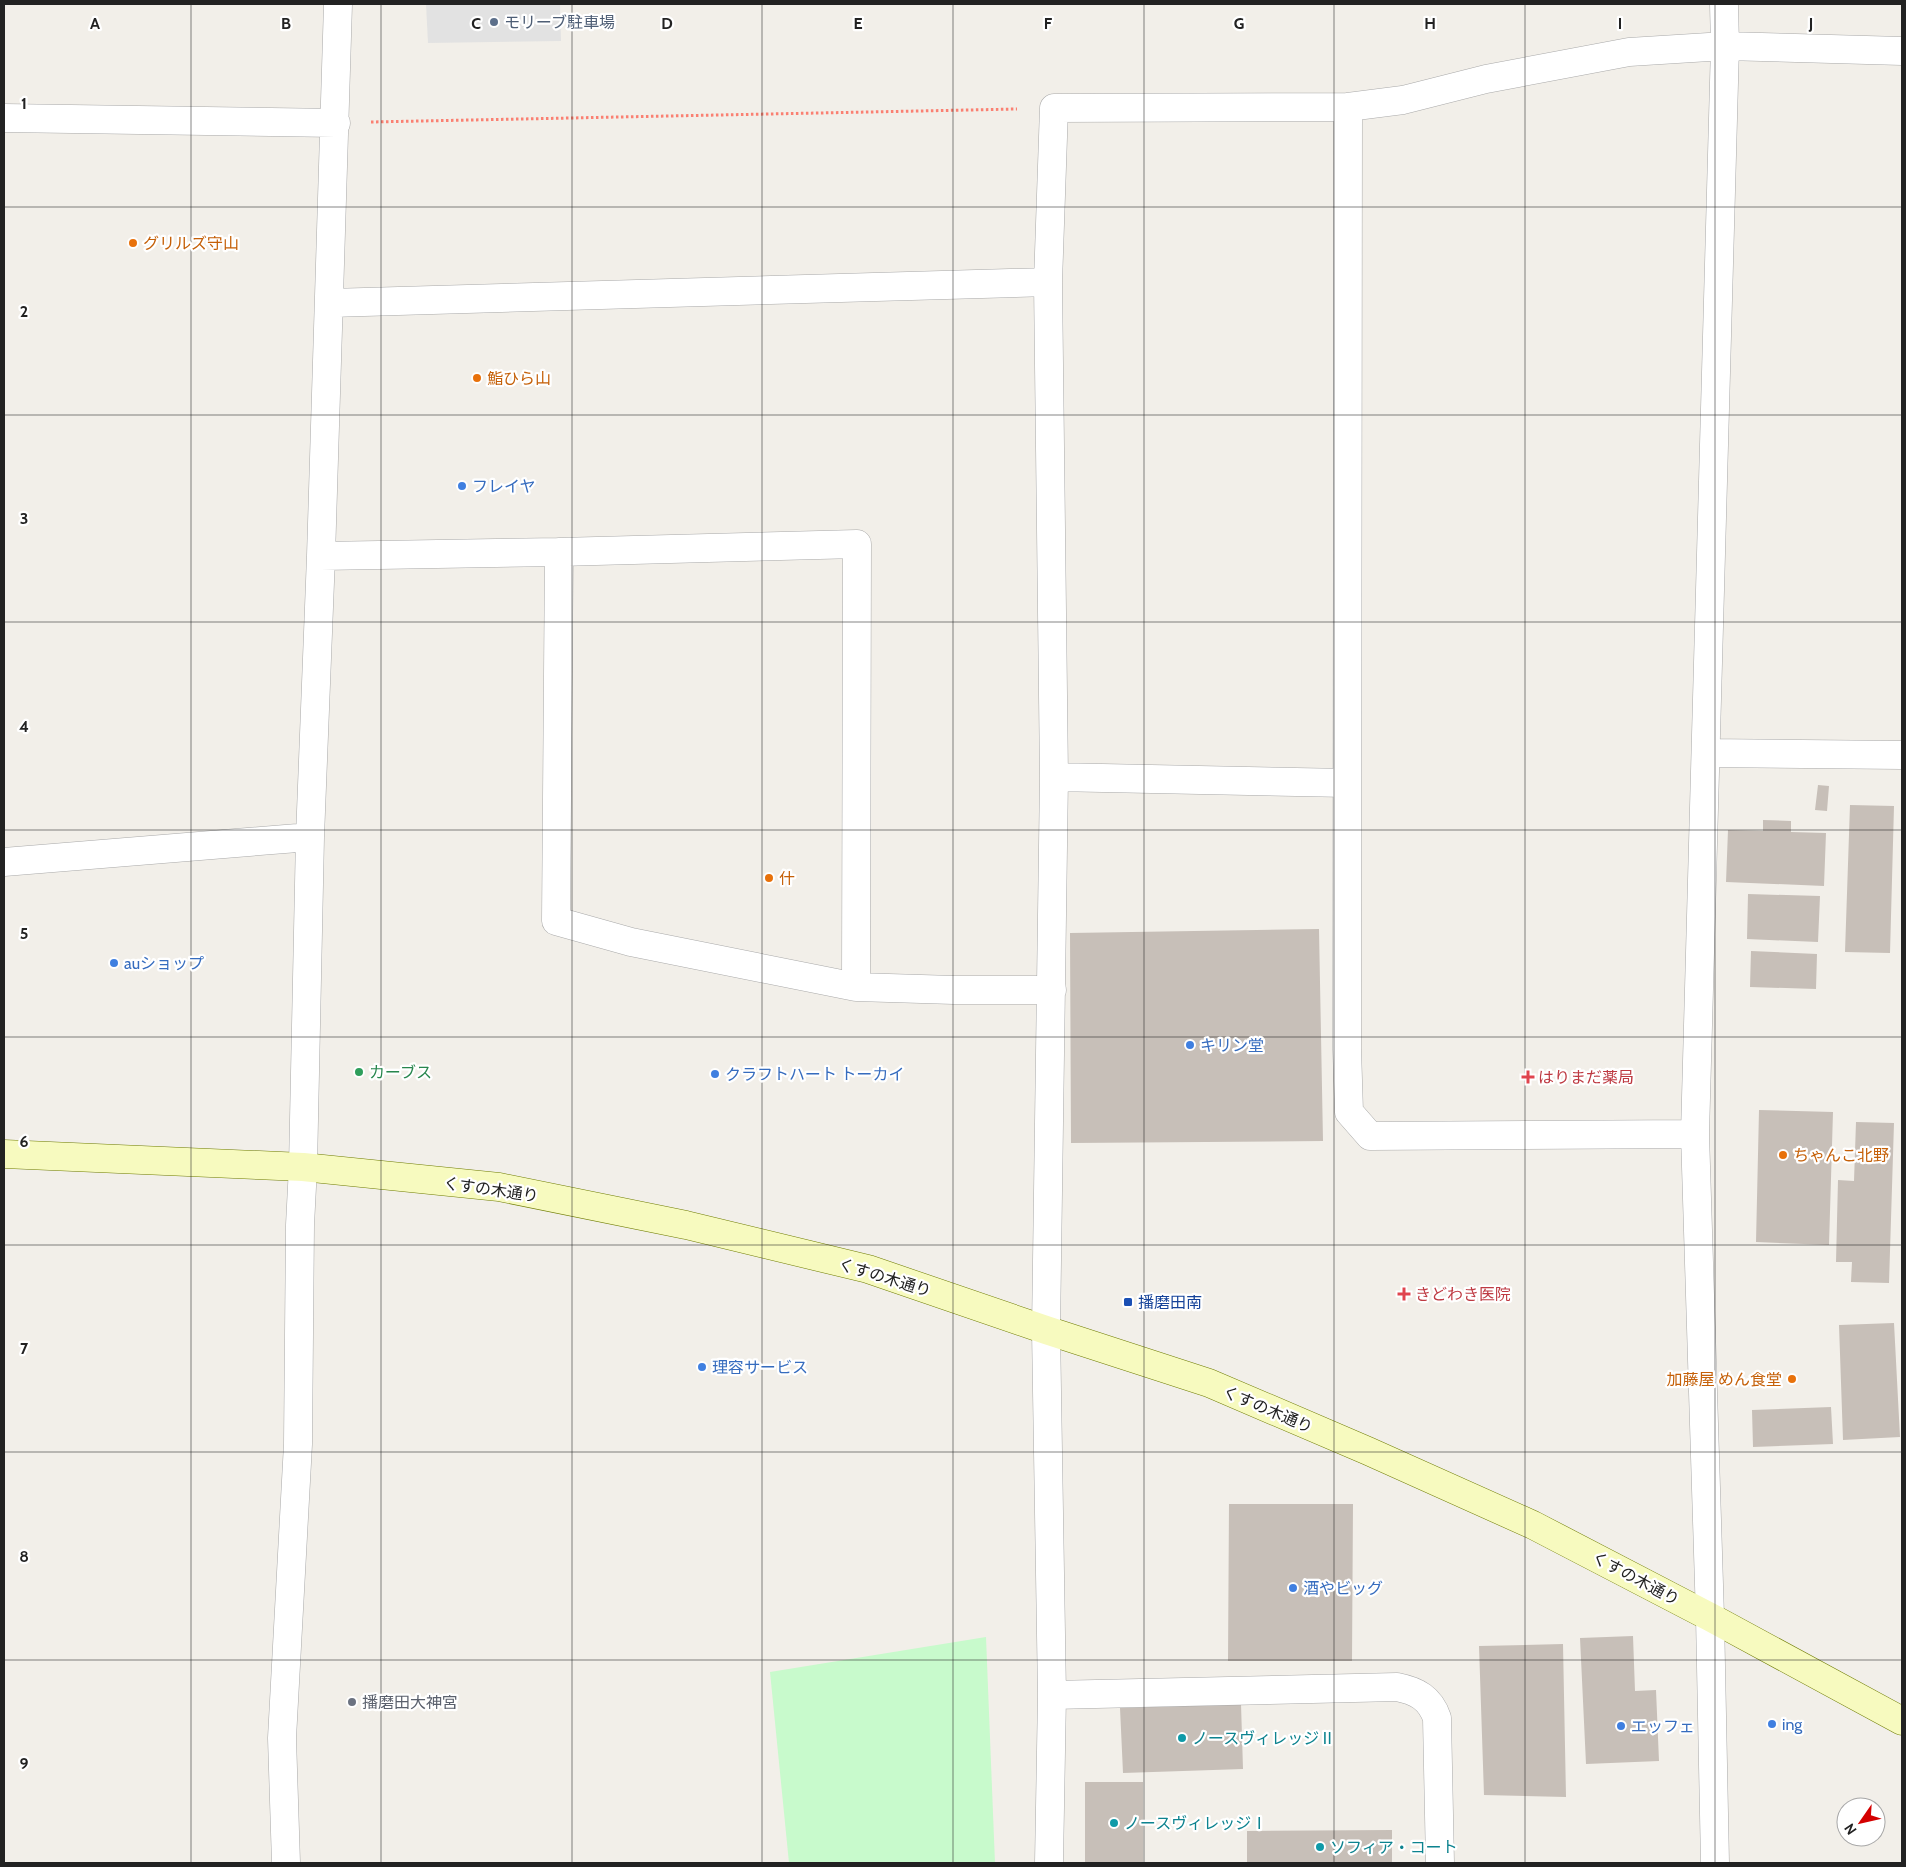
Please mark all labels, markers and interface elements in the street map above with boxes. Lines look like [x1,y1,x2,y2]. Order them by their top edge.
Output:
place label: モリーブ駐車場 [504,13,615,32]
text: A [90,14,100,33]
text: B [281,14,291,33]
text: C [471,14,481,33]
text: D [661,14,673,33]
text: E [853,14,863,33]
text: F [1044,14,1053,33]
text: G [1234,14,1244,33]
text: H [1424,14,1436,33]
text: I [1618,14,1622,33]
text: J [1808,14,1813,33]
marker: モリーブ駐車場 [488,16,500,28]
text: 1 [21,94,27,113]
place label: グリルズ守山 [143,234,239,253]
marker: グリルズ守山 [127,237,139,249]
text: 2 [20,302,28,321]
place label: 鮨ひら山 [487,369,551,388]
marker: 鮨ひら山 [471,372,483,384]
place label: フレイヤ [472,477,536,496]
marker: フレイヤ [456,480,468,492]
text: 3 [20,509,28,528]
text: 4 [19,717,29,736]
place label: 什 [779,869,795,888]
marker: 什 [763,872,775,884]
text: 5 [20,924,28,943]
place label: auショップ [124,954,204,973]
marker: auショップ [108,957,120,969]
place label: キリン堂 [1200,1036,1264,1055]
marker: キリン堂 [1184,1039,1196,1051]
place label: カーブス [369,1063,432,1082]
place label: クラフトハート トーカイ [725,1065,905,1084]
marker: カーブス [353,1066,365,1078]
marker: クラフトハート トーカイ [709,1068,721,1080]
place label: はりまだ薬局 [1538,1068,1634,1087]
marker: はりまだ薬局 [1522,1071,1534,1083]
text: 6 [20,1132,29,1151]
place label: ちゃんこ北野 [1793,1146,1889,1165]
marker: ちゃんこ北野 [1777,1149,1789,1161]
street label: くすの木通り [442,1173,540,1206]
street label: くすの木通り [836,1254,934,1301]
place label: きどわき医院 [1415,1285,1511,1304]
marker: きどわき医院 [1397,1287,1411,1301]
place label: 播磨田南 [1138,1293,1202,1312]
marker: 播磨田南 [1122,1296,1134,1308]
text: 7 [20,1339,29,1358]
place label: 理容サービス [712,1358,808,1377]
marker: 理容サービス [696,1361,708,1373]
place label: 加藤屋 めん食堂 [1666,1370,1782,1389]
marker: 加藤屋 めん食堂 [1786,1373,1798,1385]
street label: くすの木通り [1220,1382,1316,1437]
text: 8 [19,1547,29,1566]
street label: くすの木通り [1589,1548,1683,1609]
place label: 酒やビッグ [1303,1579,1383,1598]
marker: 酒やビッグ [1287,1582,1299,1594]
place label: 播磨田大神宮 [362,1693,458,1712]
marker: 播磨田大神宮 [346,1696,358,1708]
place label: ing [1782,1715,1803,1734]
place label: エッフェ [1631,1717,1695,1736]
marker: ing [1766,1718,1778,1730]
marker: エッフェ [1615,1720,1627,1732]
place label: ノースヴィレッジⅡ [1192,1729,1335,1748]
marker: ノースヴィレッジⅡ [1176,1732,1188,1744]
text: 9 [20,1754,29,1773]
north arrow [1836,1797,1886,1847]
place label: ノースヴィレッジⅠ [1124,1814,1267,1833]
marker: ノースヴィレッジⅠ [1108,1817,1120,1829]
text: N [1840,1820,1860,1838]
place label: ソフィア・コート [1330,1838,1458,1857]
marker: ソフィア・コート [1314,1841,1326,1853]

